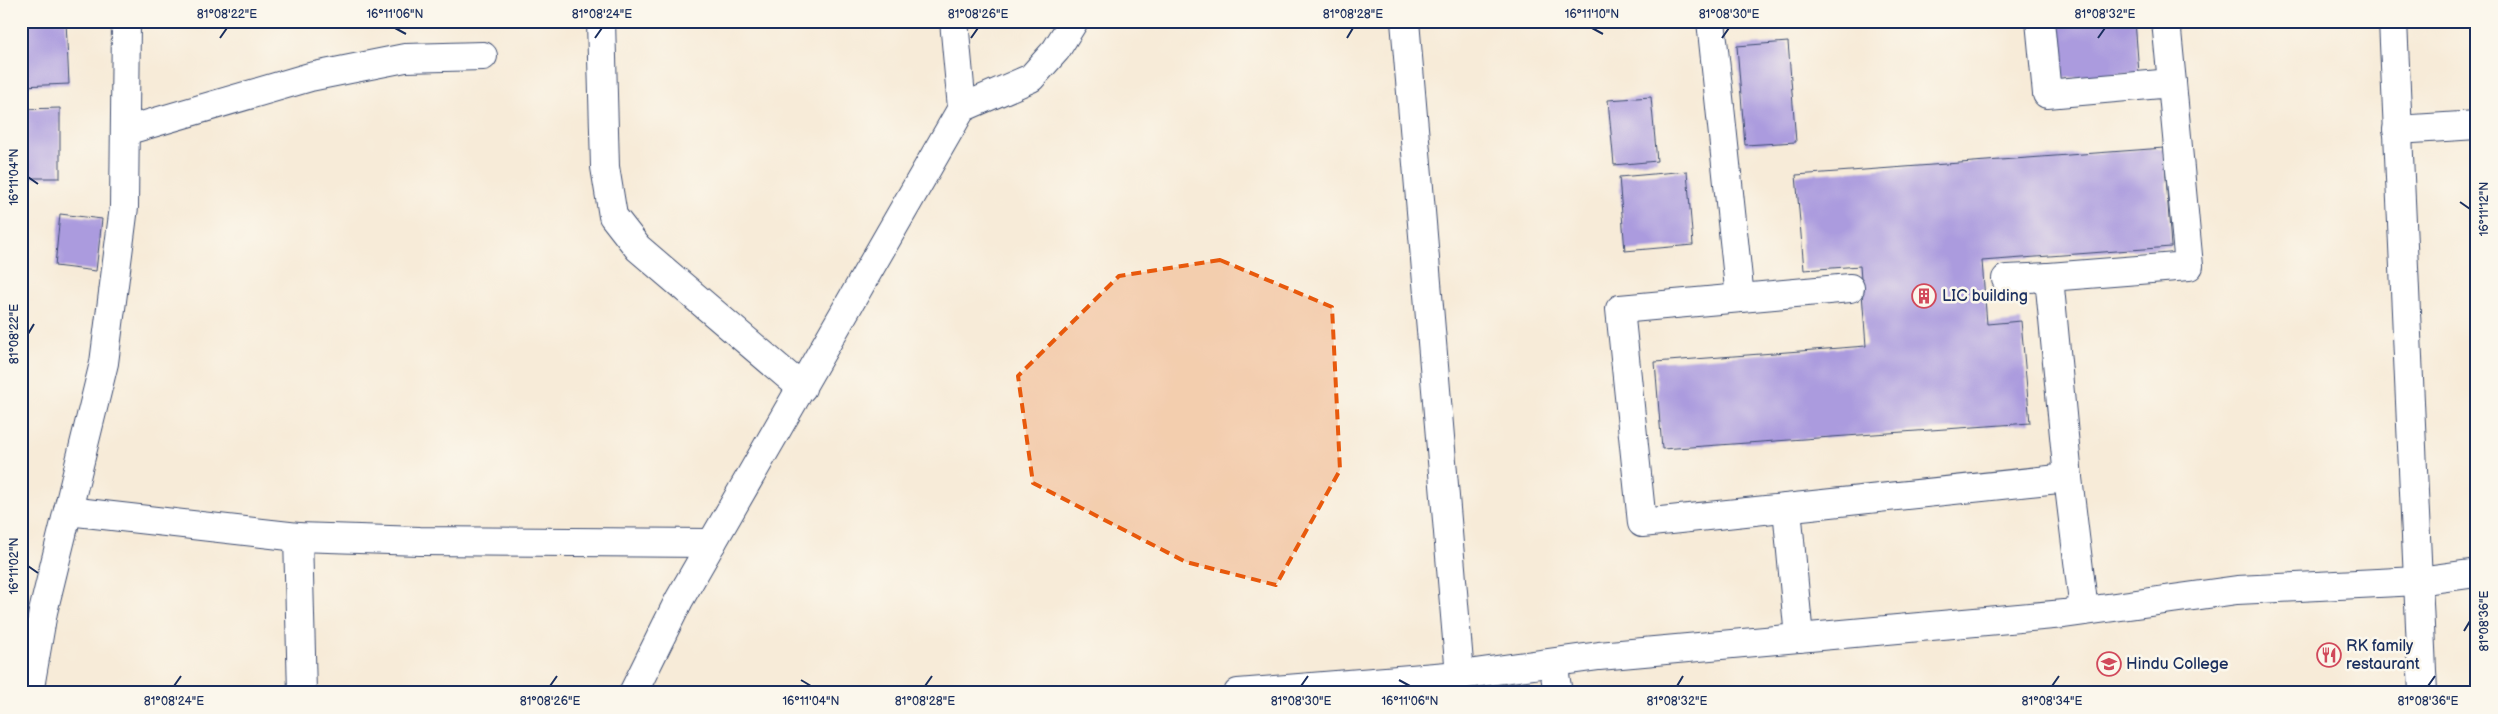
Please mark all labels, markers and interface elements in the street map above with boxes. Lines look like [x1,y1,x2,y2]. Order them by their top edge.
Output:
text: 81°08'22"E [197,7,257,22]
text: 16°11'06"N [366,7,424,22]
text: 81°08'24"E [572,7,632,22]
text: 81°08'26"E [948,7,1008,22]
text: 81°08'28"E [1323,7,1383,22]
text: 16°11'10"N [1565,7,1619,22]
text: 81°08'30"E [1699,7,1759,22]
text: 81°08'32"E [2075,7,2135,22]
text: 16°11'04"N [7,148,22,206]
text: 16°11'12"N [2477,182,2492,236]
building icon: LIC building [1911,283,1937,309]
place label: LIC building [1942,287,2028,306]
text: 81°08'22"E [7,304,22,364]
text: 16°11'02"N [7,538,22,594]
text: 81°08'36"E [2477,590,2492,652]
place label: RK family restaurant [2346,637,2420,674]
restaurant icon: RK family restaurant [2316,642,2342,668]
school or university icon: Hindu College [2096,651,2122,677]
place label: Hindu College [2126,655,2229,674]
text: 81°08'24"E [144,694,204,709]
text: 81°08'26"E [520,694,580,709]
text: 16°11'04"N [782,694,840,709]
text: 81°08'28"E [895,694,955,709]
text: 81°08'30"E [1271,694,1331,709]
text: 16°11'06"N [1381,694,1439,709]
text: 81°08'32"E [1647,694,1707,709]
text: 81°08'34"E [2022,694,2083,709]
text: 81°08'36"E [2397,694,2459,709]

